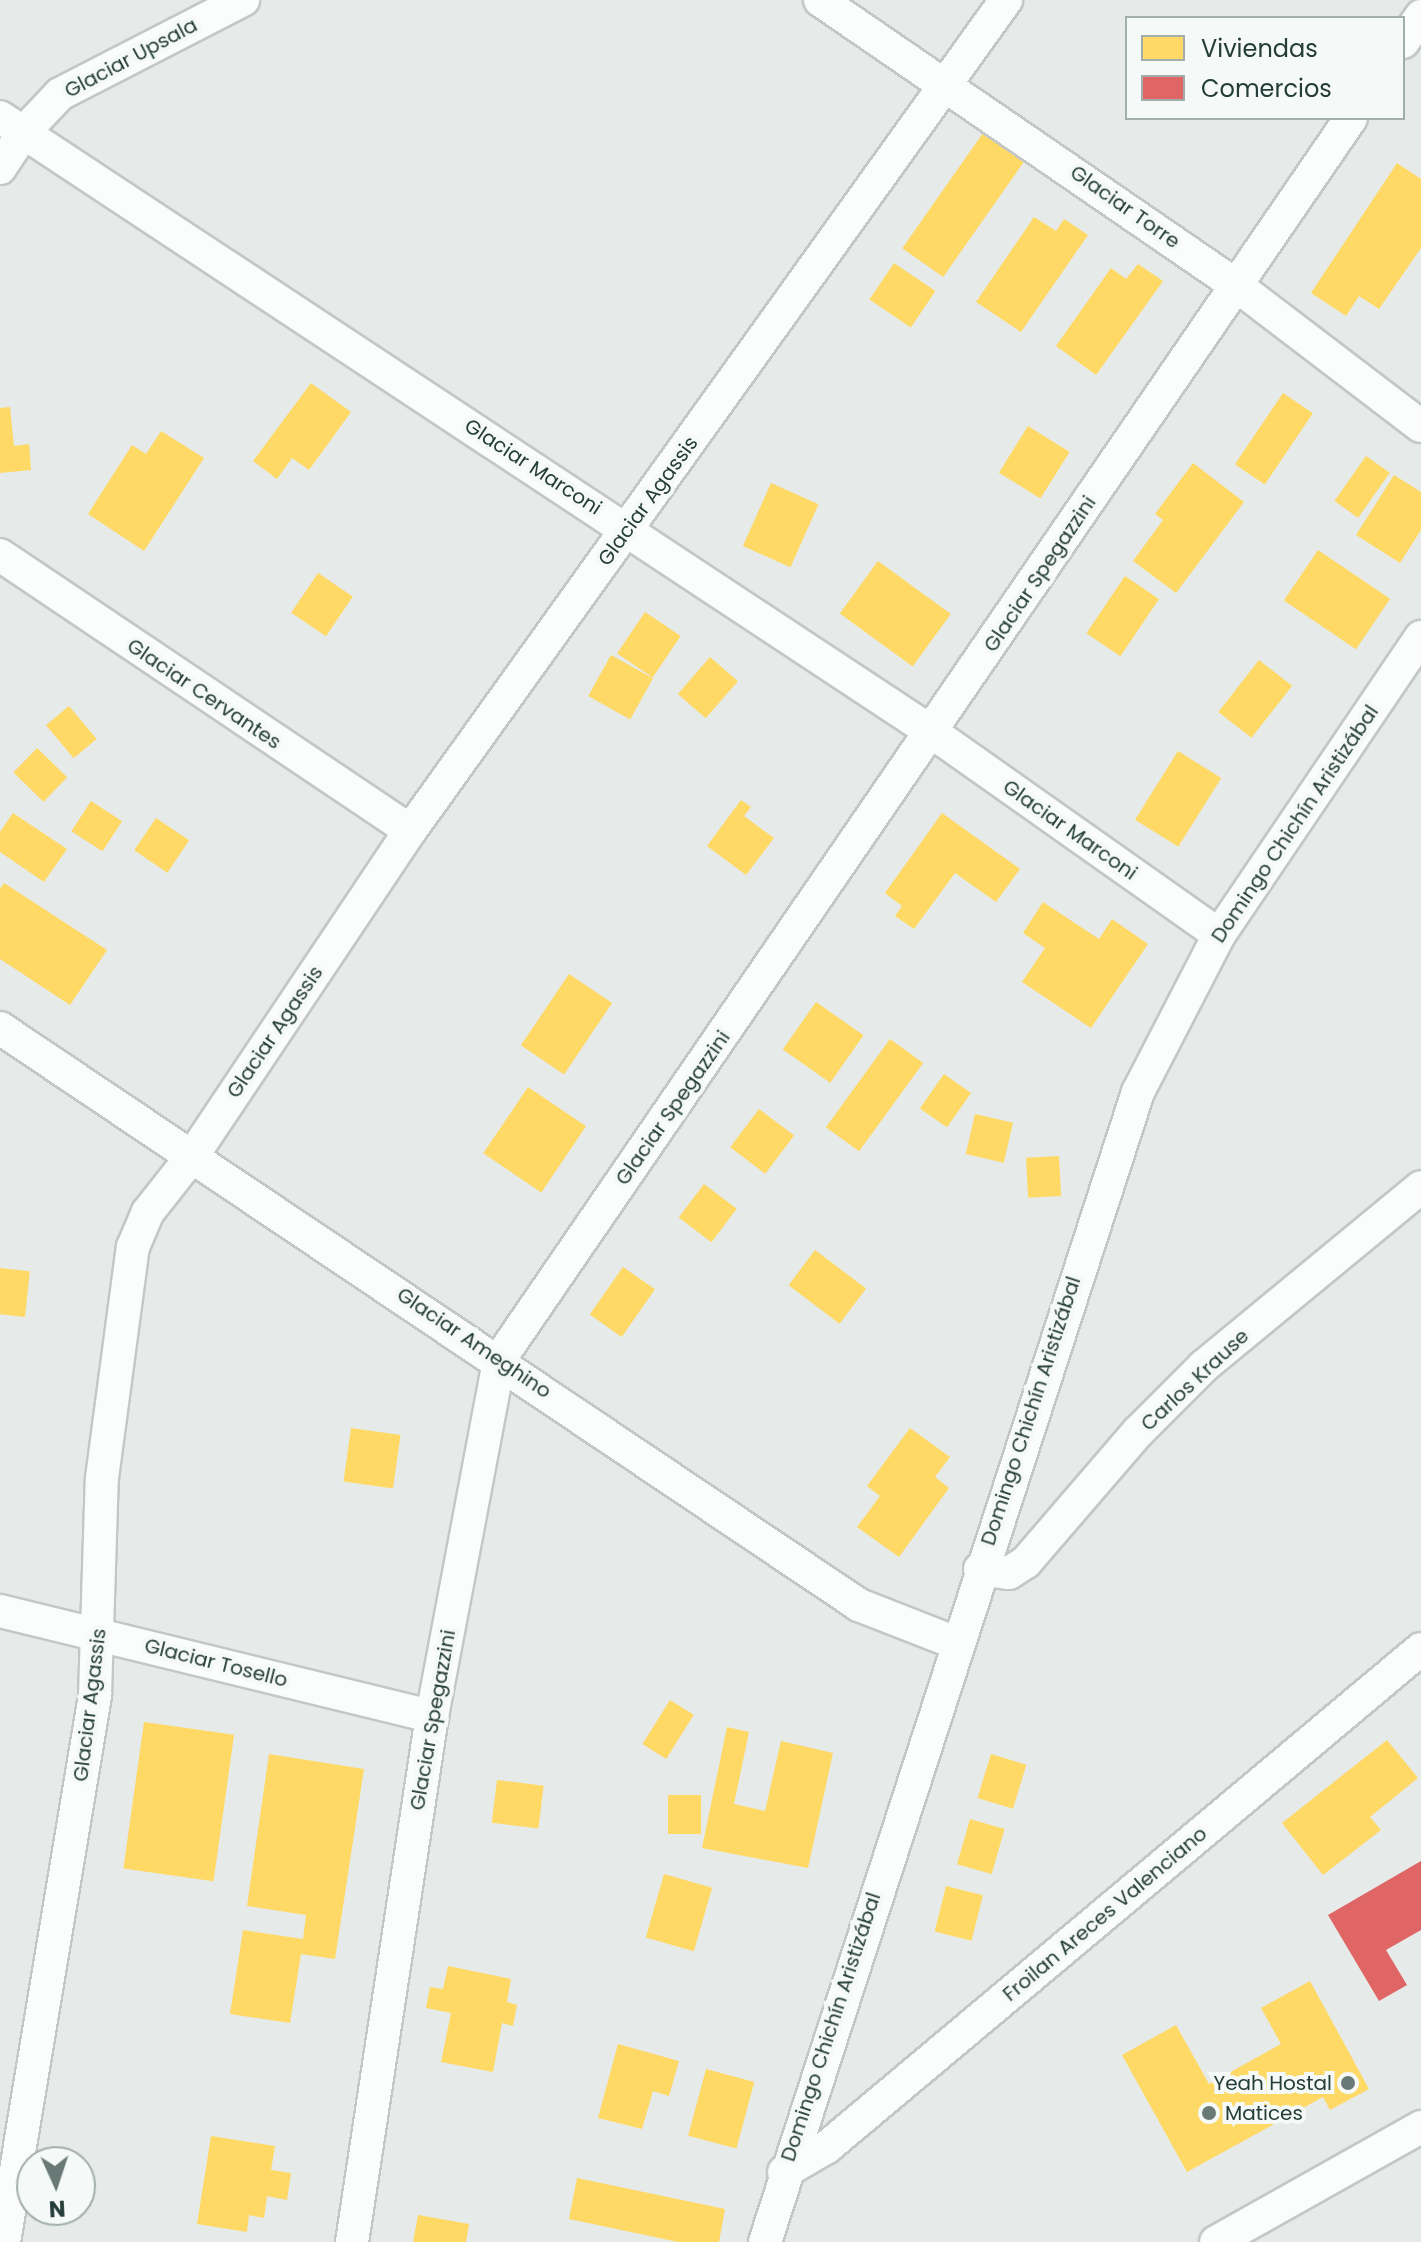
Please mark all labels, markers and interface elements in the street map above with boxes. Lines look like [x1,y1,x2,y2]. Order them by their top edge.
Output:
street label: Glaciar Upsala [61,13,201,103]
legend [1125,16,1405,120]
text: Viviendas [1201,32,1318,65]
text: Comercios [1201,72,1332,105]
street label: Glaciar Torre [1066,160,1184,254]
street label: Glaciar Marconi [460,414,606,520]
street label: Glaciar Agassis [593,432,703,570]
street label: Glaciar Spegazzini [979,491,1101,657]
street label: Glaciar Cervantes [123,634,285,754]
street label: Domingo Chichín Aristizábal [1206,701,1384,947]
street label: Glaciar Marconi [998,775,1142,885]
street label: Glaciar Agassis [222,961,328,1103]
street label: Glaciar Spegazzini [611,1026,735,1190]
street label: Domingo Chichín Aristizábal [976,1274,1086,1548]
street label: Glaciar Ameghino [392,1283,556,1403]
street label: Carlos Krause [1136,1324,1254,1436]
street label: Glaciar Agassis [69,1627,111,1783]
street label: Glaciar Spegazzini [405,1628,461,1812]
street label: Glaciar Tosello [142,1634,290,1692]
street label: Froilan Areces Valenciano [998,1822,1212,2006]
street label: Domingo Chichín Aristizábal [776,1890,886,2164]
place label: Yeah Hostal [1213,2071,1332,2095]
marker: Yeah Hostal [1339,2074,1357,2092]
place label: Matices [1225,2101,1303,2125]
marker: Matices [1200,2104,1218,2122]
north arrow [16,2146,96,2226]
text: N [48,2193,66,2224]

